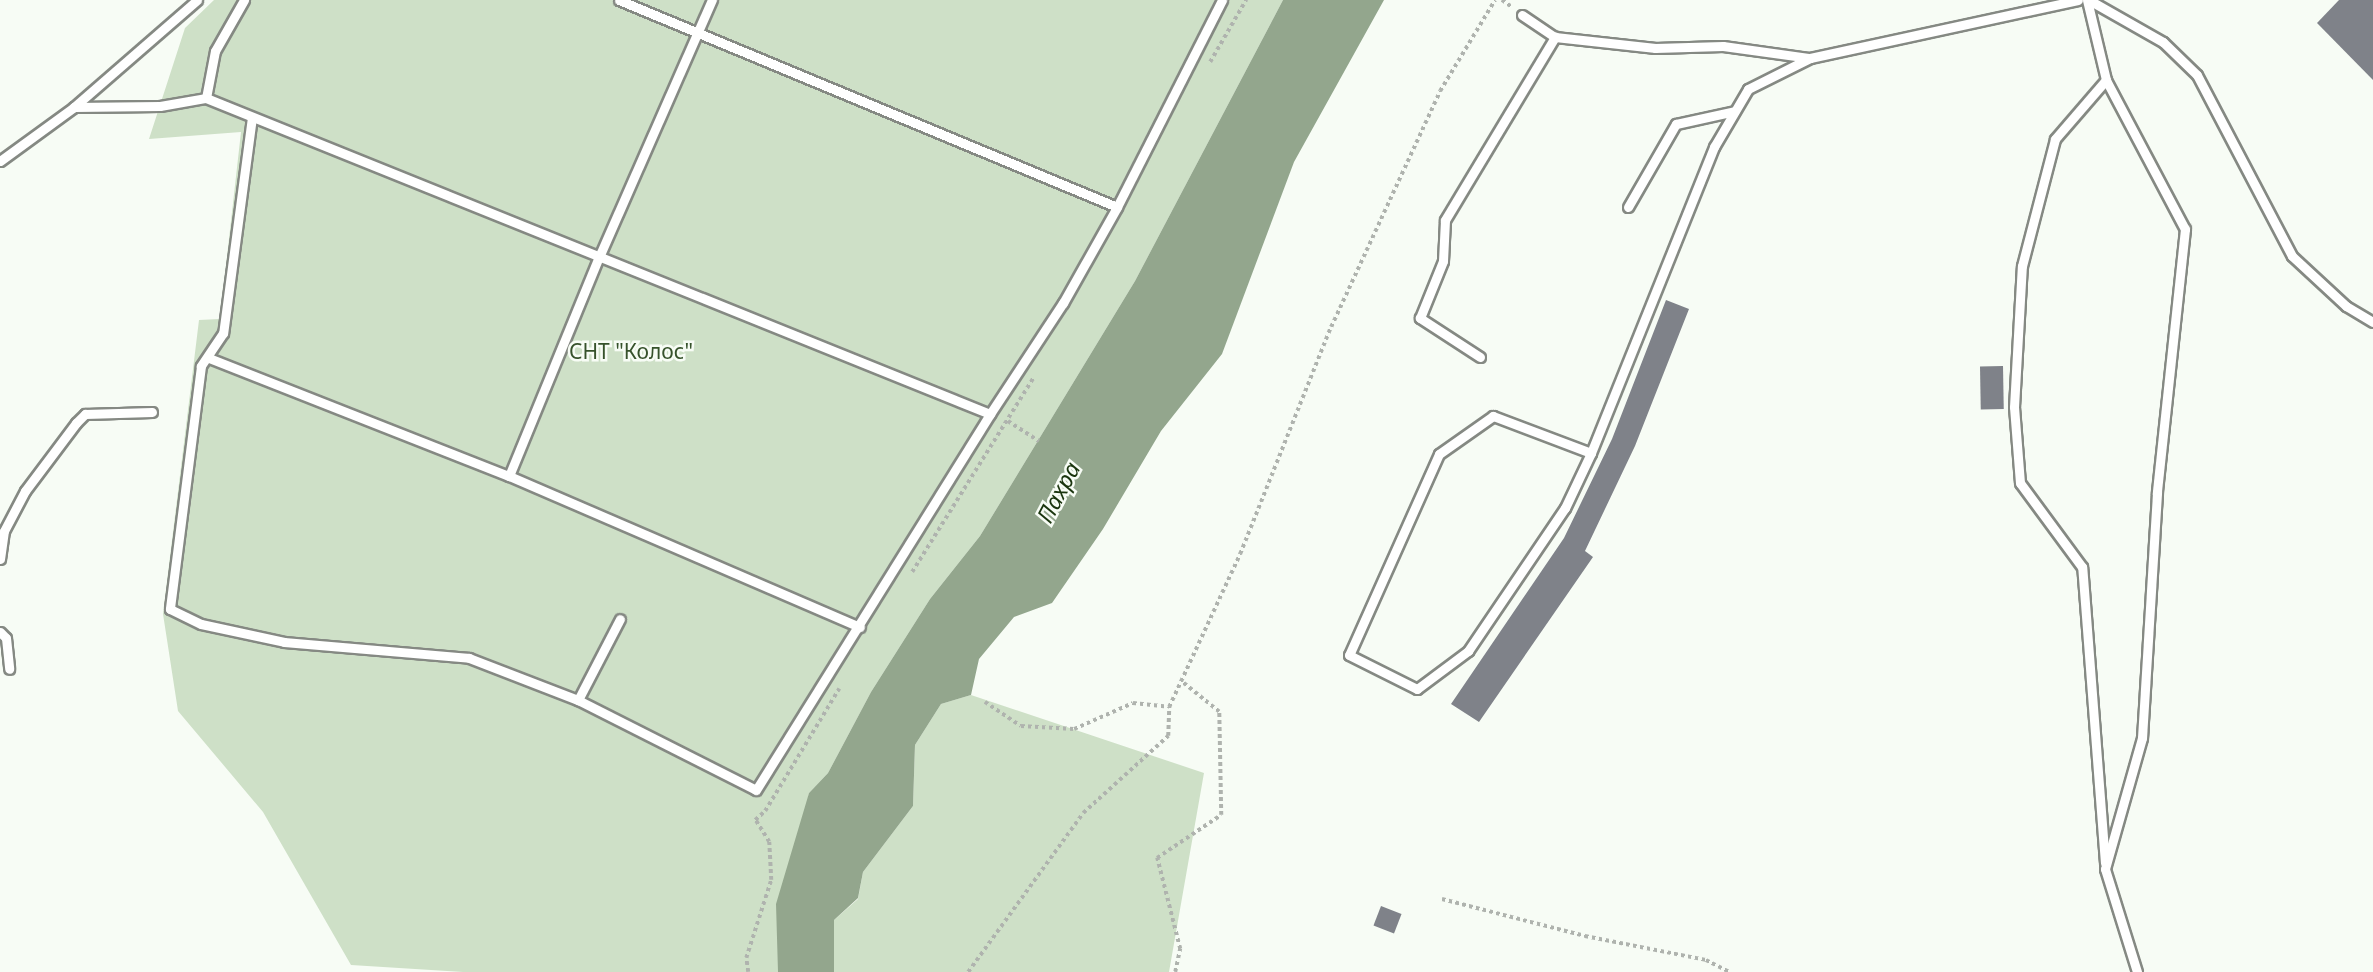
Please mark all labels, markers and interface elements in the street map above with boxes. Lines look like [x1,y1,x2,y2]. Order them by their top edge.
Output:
park label: СНТ "Колос" [569,338,693,364]
water label: Пахра [1031,457,1085,527]

